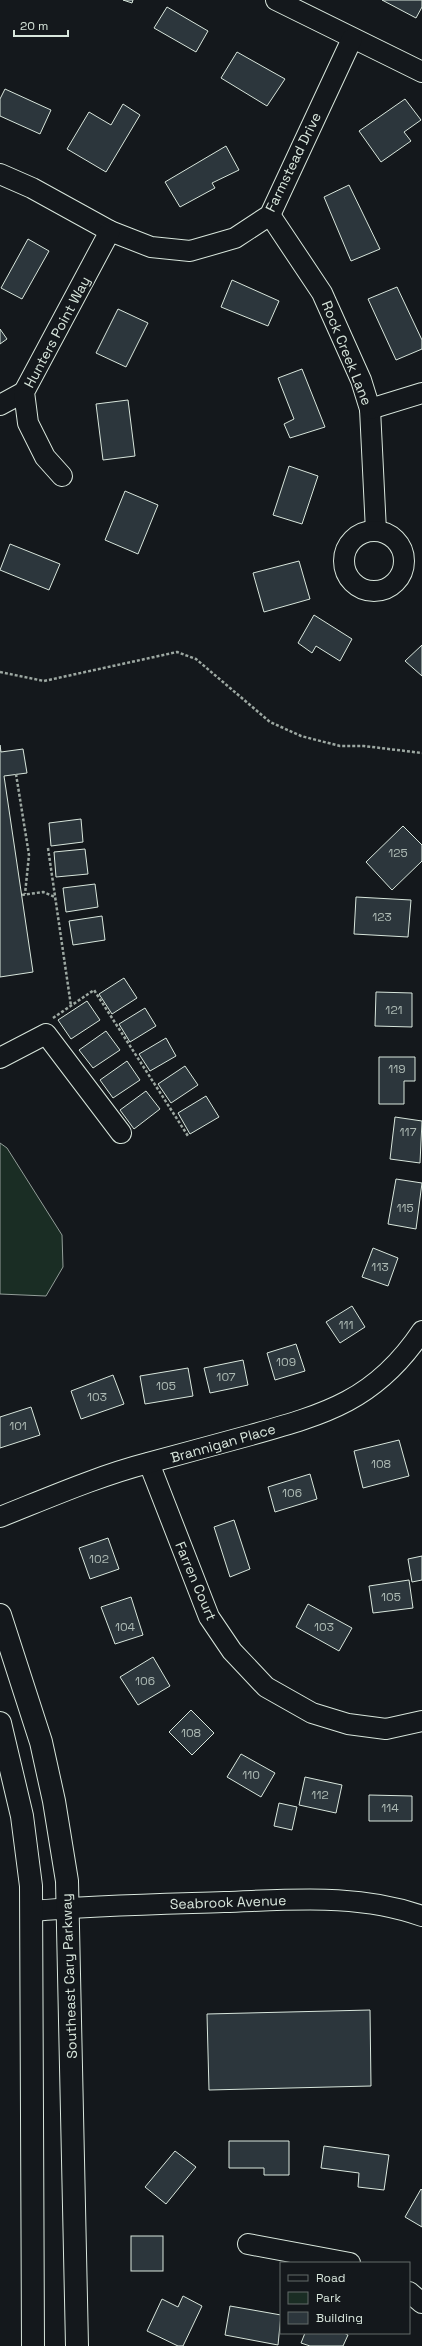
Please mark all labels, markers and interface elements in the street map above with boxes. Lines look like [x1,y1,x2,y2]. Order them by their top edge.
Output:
scale bar [14,12,68,38]
text: 20 m [20,18,48,34]
street label: Farmstead Drive [261,109,325,215]
street label: Hunters Point Way [20,273,94,391]
street label: Rock Creek Lane [318,298,376,408]
house number: 125 [388,845,408,861]
house number: 123 [372,909,392,925]
house number: 121 [385,1002,403,1018]
house number: 119 [388,1061,406,1077]
house number: 117 [400,1124,417,1140]
house number: 115 [396,1200,414,1216]
house number: 113 [371,1259,389,1275]
house number: 111 [338,1317,354,1333]
house number: 109 [276,1354,296,1370]
house number: 107 [216,1369,236,1385]
house number: 105 [156,1378,176,1394]
house number: 103 [87,1389,107,1405]
house number: 101 [9,1418,27,1434]
street label: Brannigan Place [168,1419,278,1467]
house number: 108 [371,1456,391,1472]
house number: 106 [282,1485,302,1501]
street label: Farren Court [171,1539,221,1623]
house number: 102 [89,1551,109,1567]
house number: 105 [381,1589,401,1605]
house number: 104 [115,1619,136,1635]
house number: 103 [314,1619,334,1635]
house number: 106 [135,1673,155,1689]
house number: 108 [181,1725,201,1741]
house number: 110 [242,1767,260,1783]
house number: 112 [311,1787,329,1803]
house number: 114 [381,1800,399,1816]
street label: Seabrook Avenue [169,1891,287,1913]
street label: Southeast Cary Parkway [57,1893,81,2059]
legend [280,2262,410,2334]
text: Road [316,2270,345,2286]
text: Park [316,2290,341,2306]
text: Building [316,2310,363,2326]

